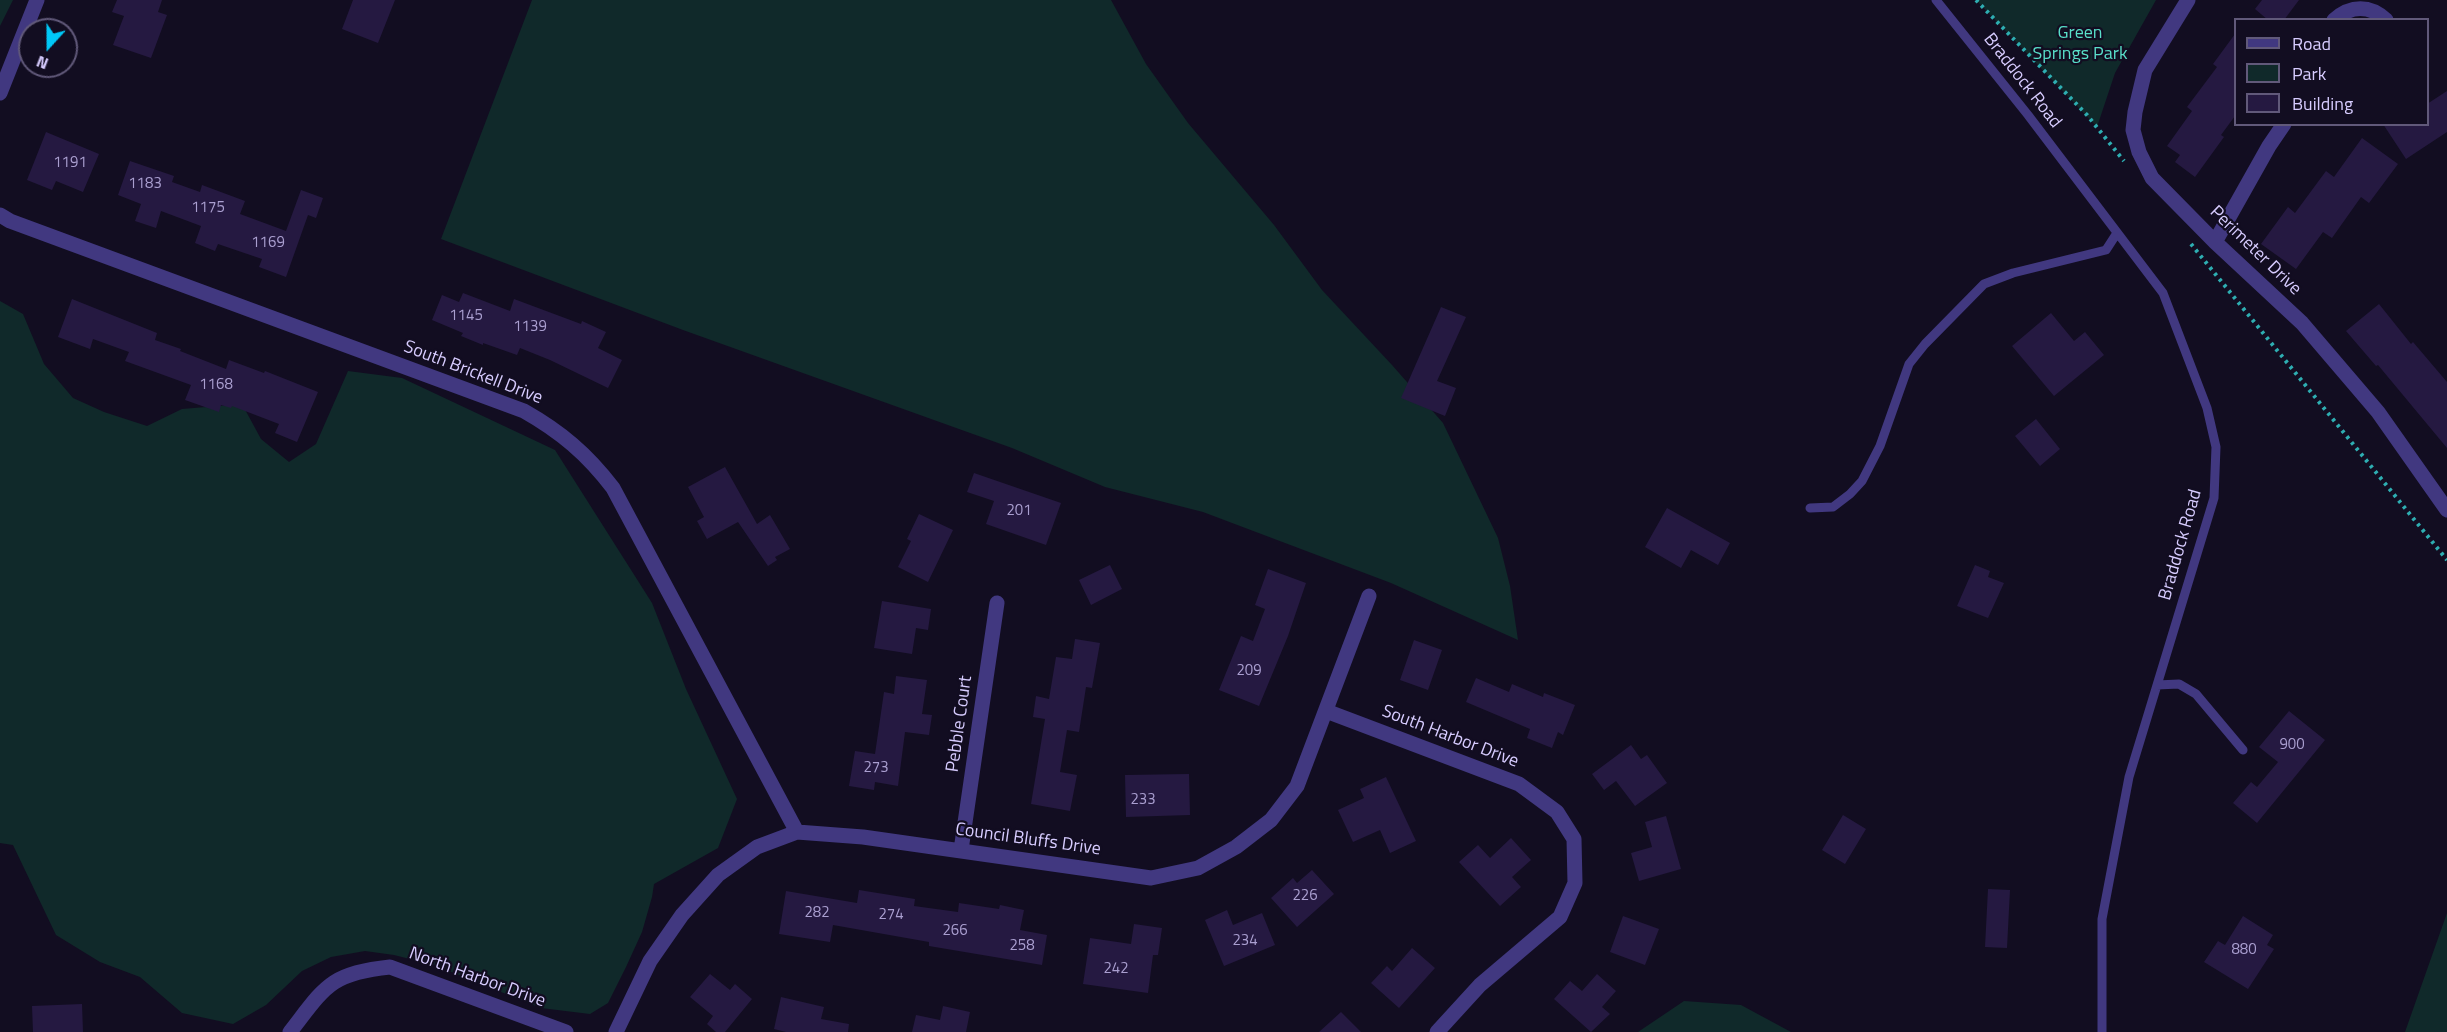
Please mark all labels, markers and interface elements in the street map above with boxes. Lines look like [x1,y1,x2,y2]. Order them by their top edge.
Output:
north arrow [18,18,78,78]
legend [2234,18,2429,126]
park label: Green Springs Park [2032,23,2128,66]
street label: Braddock Road [1978,29,2066,133]
text: Road [2292,30,2331,57]
text: N [33,50,52,76]
text: Park [2292,60,2326,87]
text: Building [2292,90,2353,117]
house number: 1191 [53,154,87,172]
house number: 1183 [128,175,162,193]
house number: 1175 [191,199,225,217]
street label: Perimeter Drive [2205,202,2305,300]
house number: 1169 [251,234,285,252]
house number: 1145 [449,307,483,325]
house number: 1139 [513,318,547,336]
street label: South Brickell Drive [401,337,545,409]
house number: 1168 [199,376,233,394]
street label: Braddock Road [2155,487,2207,603]
house number: 201 [1006,502,1032,520]
house number: 209 [1236,662,1262,680]
street label: Pebble Court [943,674,977,774]
street label: South Harbor Drive [1379,701,1521,773]
house number: 900 [2279,736,2305,754]
house number: 273 [863,759,889,777]
house number: 233 [1130,791,1156,809]
street label: Council Bluffs Drive [954,819,1102,861]
house number: 226 [1292,887,1318,905]
house number: 282 [804,904,830,922]
house number: 274 [878,906,904,924]
house number: 266 [942,922,968,940]
house number: 234 [1232,932,1258,950]
house number: 258 [1009,937,1035,955]
house number: 880 [2231,941,2257,959]
street label: North Harbor Drive [406,943,548,1013]
house number: 242 [1103,960,1129,978]

